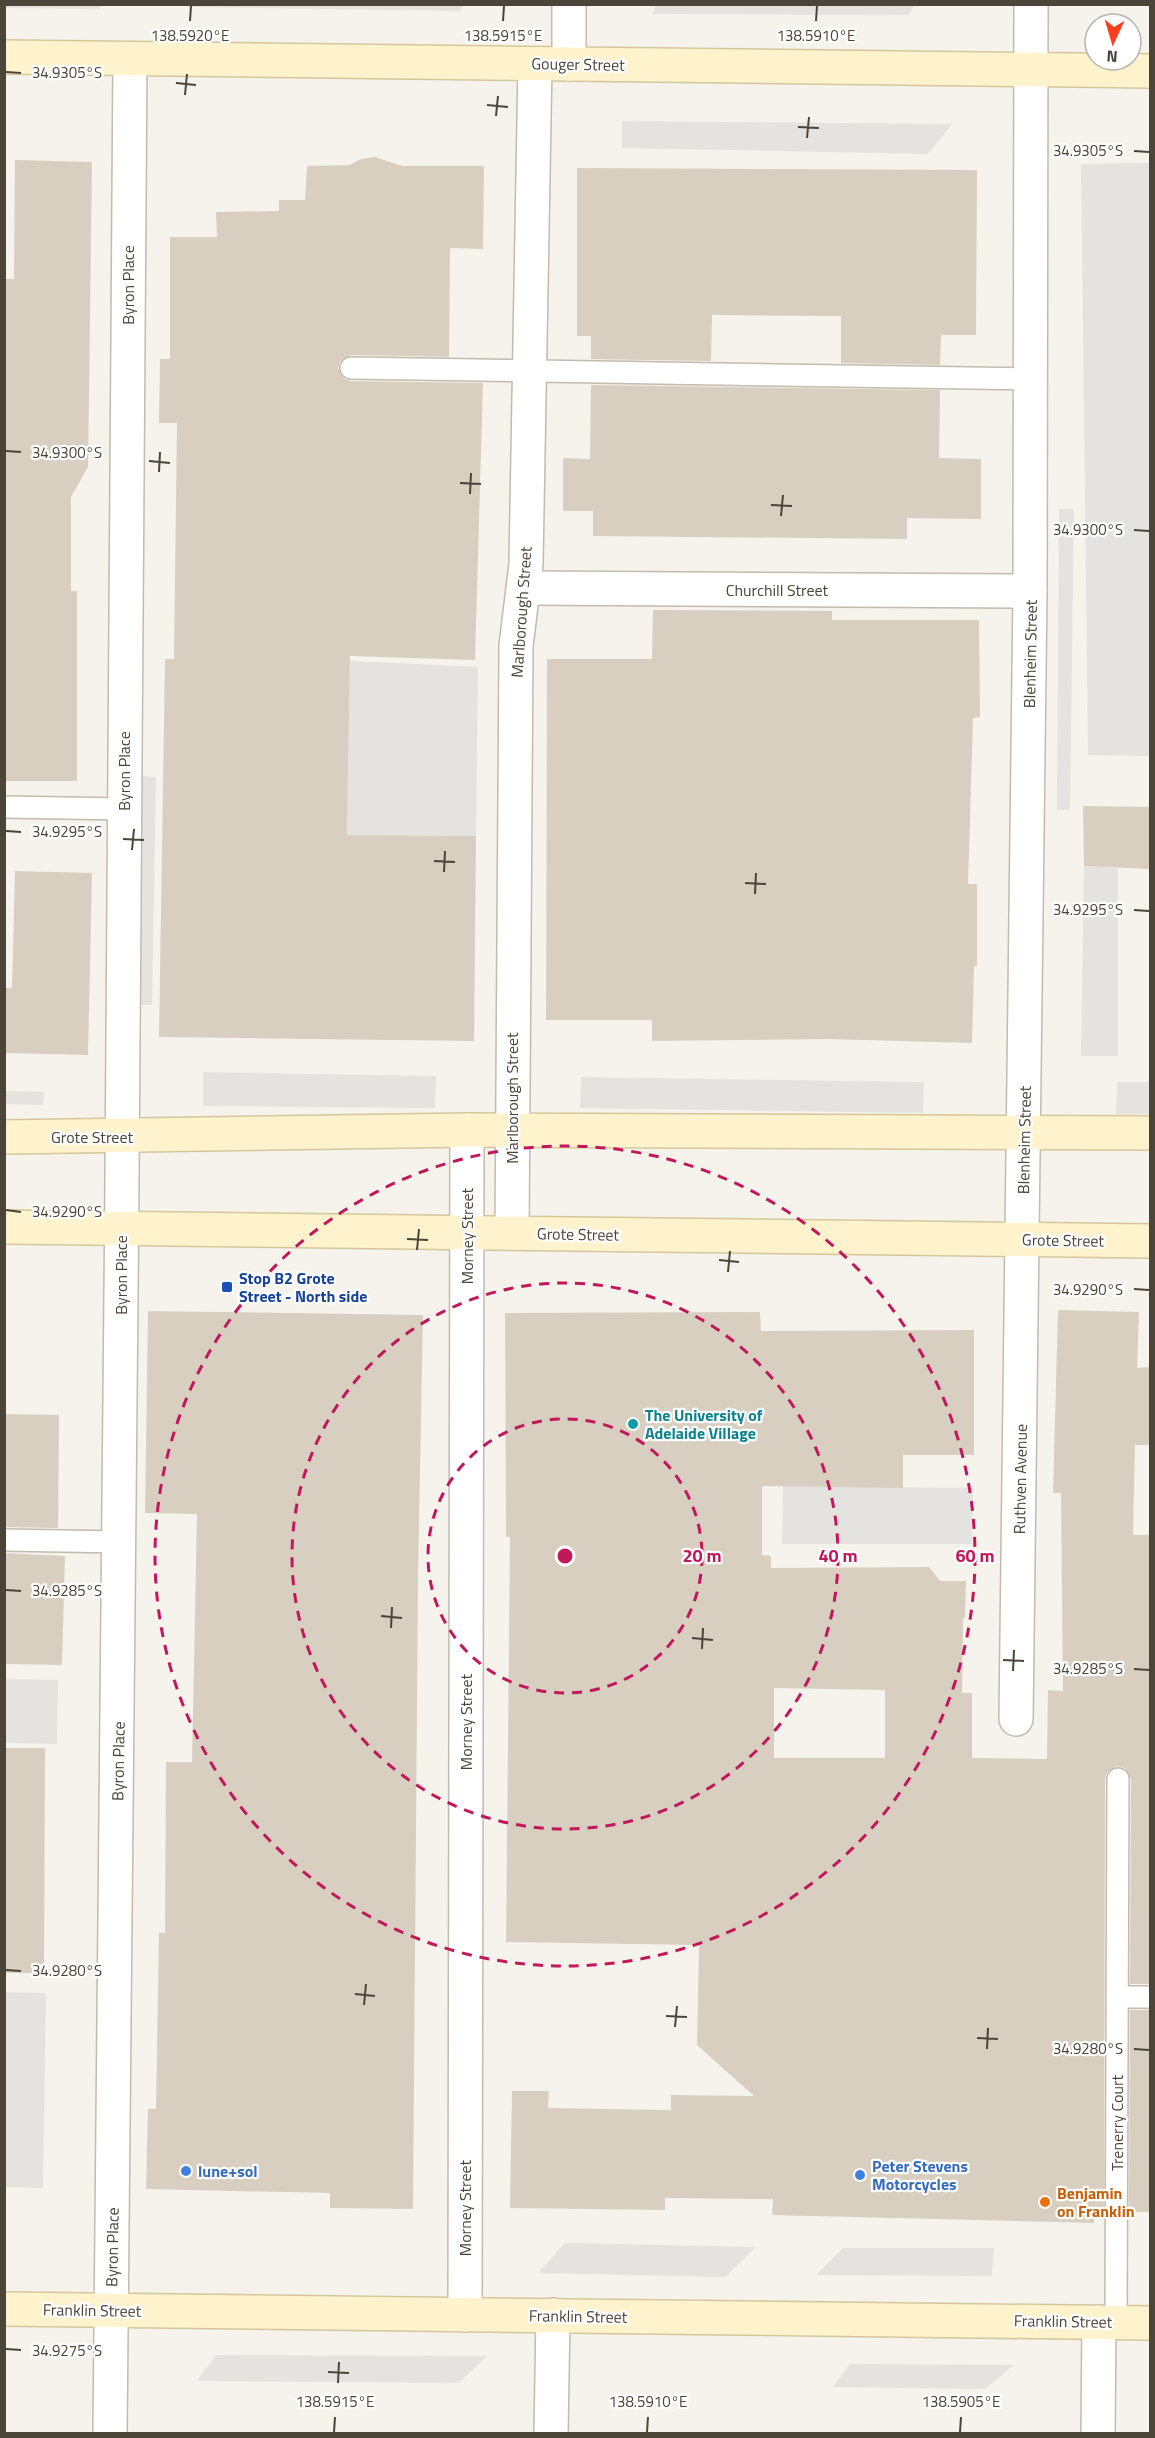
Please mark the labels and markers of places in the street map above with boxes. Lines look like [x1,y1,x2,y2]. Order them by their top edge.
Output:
place label: Stop B2 Grote Street - North side [239,1266,367,1308]
marker: Stop B2 Grote Street - North side [220,1280,234,1294]
place label: The University of Adelaide Village [645,1403,763,1445]
marker: The University of Adelaide Village [626,1417,640,1431]
centre of rings [555,1546,575,1566]
place label: Peter Stevens Motorcycles [872,2154,968,2196]
place label: lune+sol [198,2159,258,2183]
marker: lune+sol [179,2164,193,2178]
marker: Peter Stevens Motorcycles [853,2168,867,2182]
place label: Benjamin on Franklin [1057,2181,1135,2223]
marker: Benjamin on Franklin [1038,2195,1052,2209]

